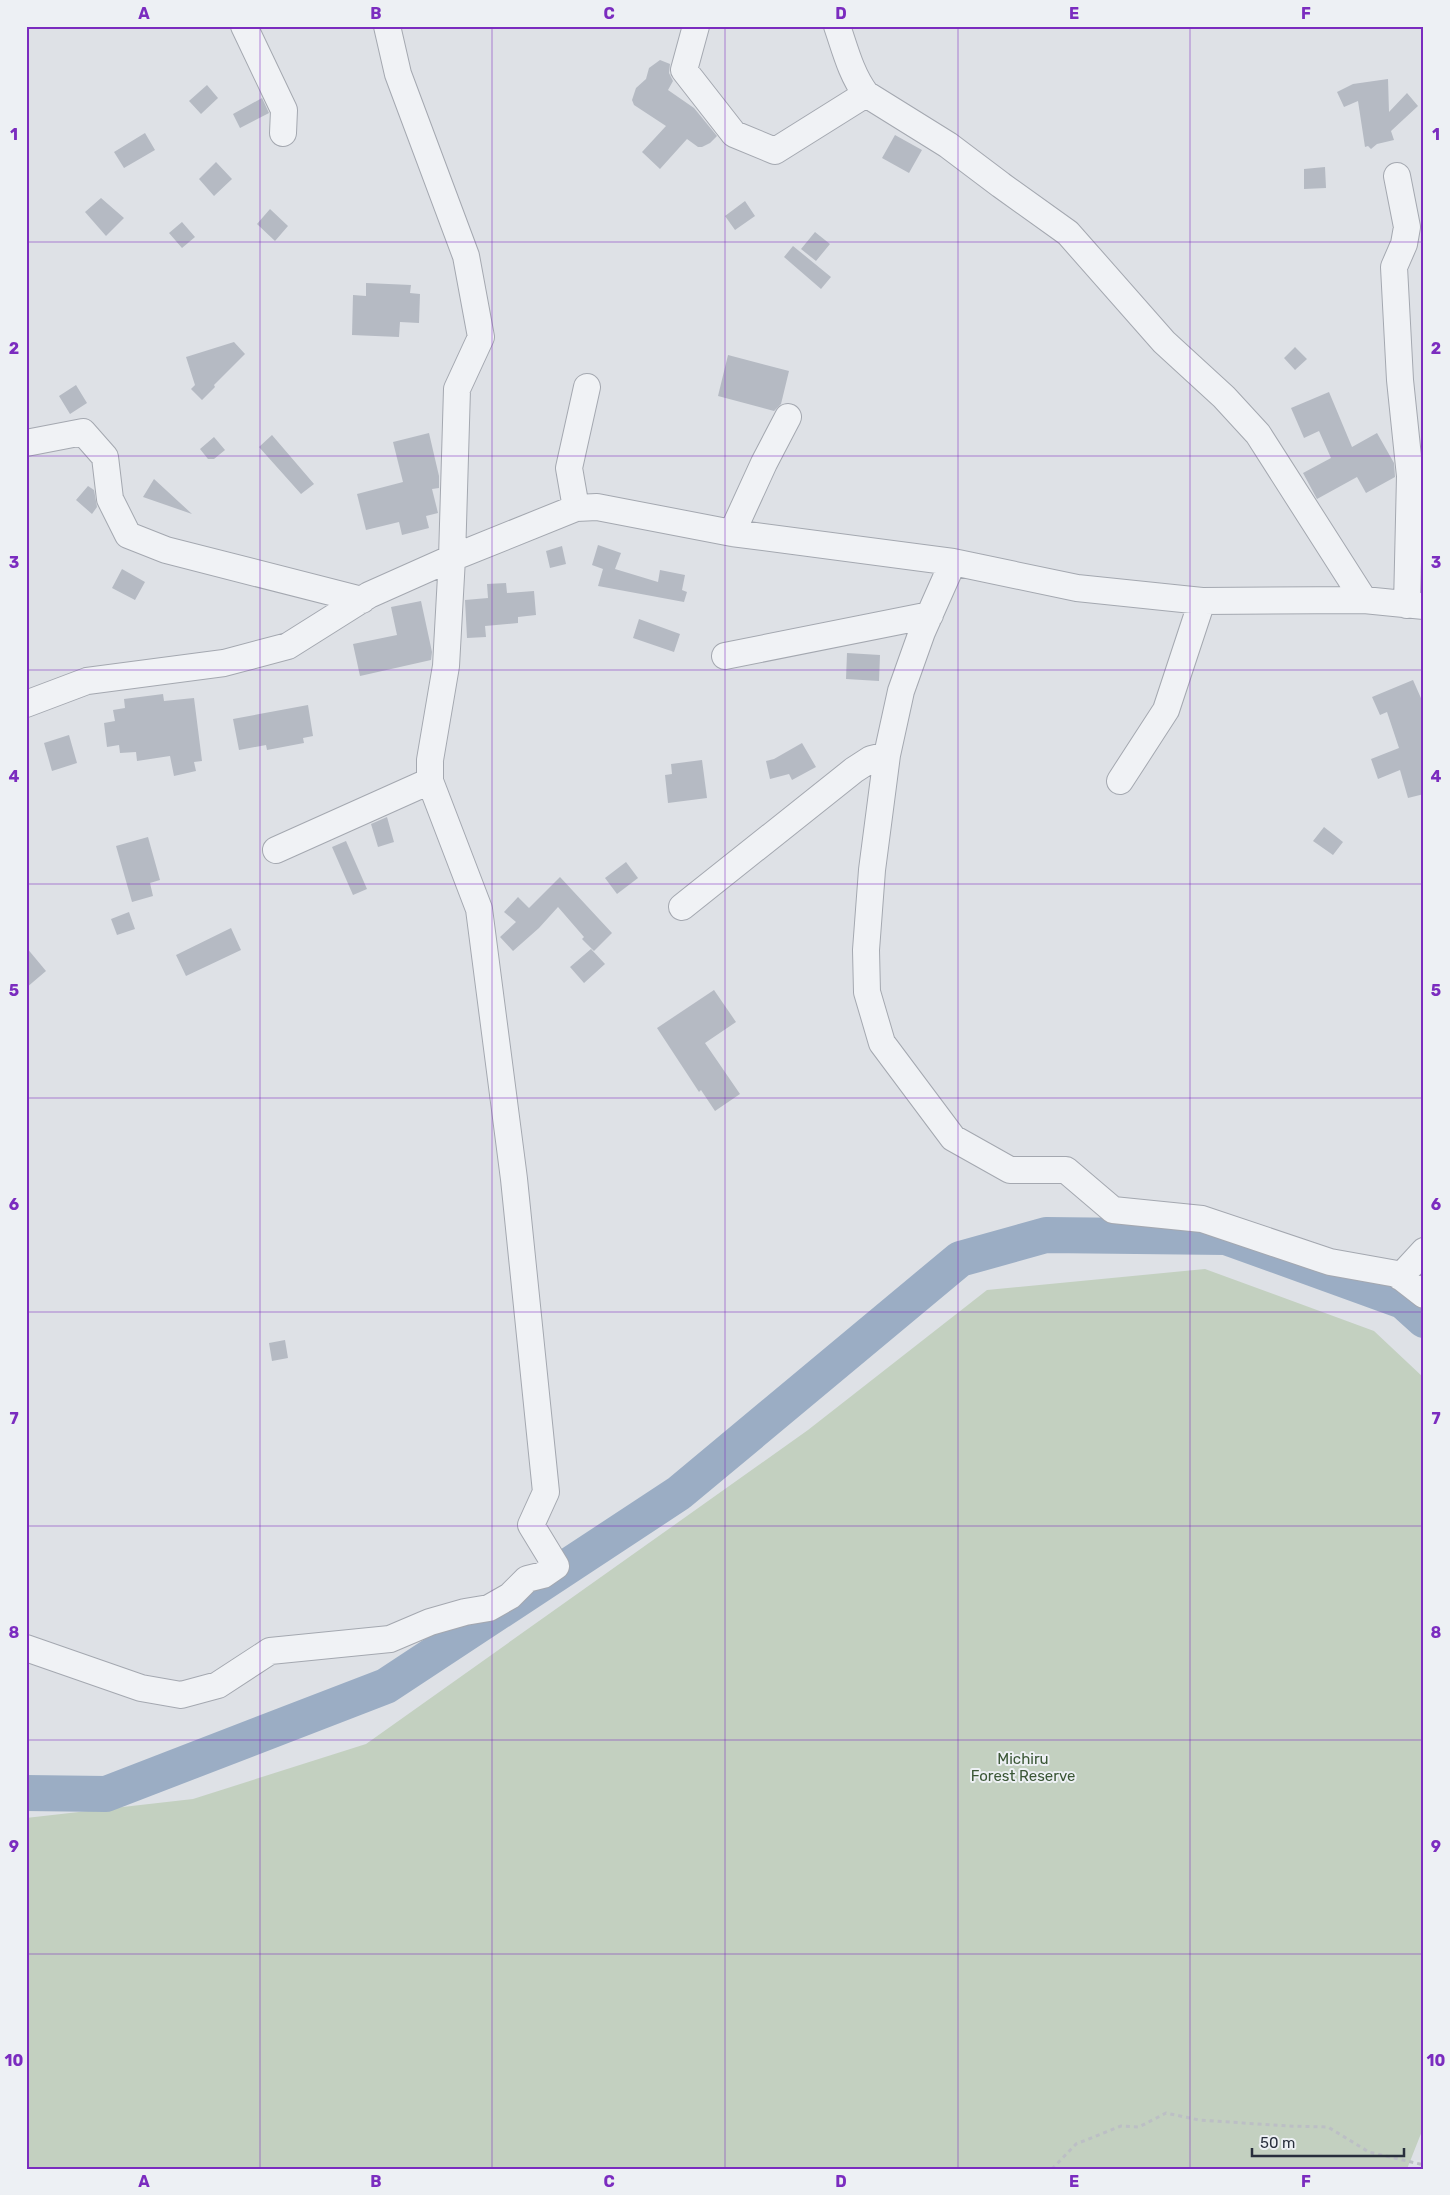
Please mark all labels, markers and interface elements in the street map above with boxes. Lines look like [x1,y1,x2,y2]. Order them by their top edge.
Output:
text: A [138,4,150,23]
text: B [370,4,382,23]
text: C [603,4,615,23]
text: D [835,4,847,23]
text: E [1069,4,1079,23]
text: F [1301,4,1311,23]
text: 1 [10,125,18,144]
text: 1 [1432,125,1440,144]
text: 2 [9,339,19,358]
text: 2 [1431,339,1441,358]
text: 3 [9,553,19,572]
text: 3 [1431,553,1441,572]
text: 4 [9,767,20,786]
text: 4 [1431,767,1442,786]
text: 5 [9,981,19,1000]
text: 5 [1431,981,1441,1000]
text: 6 [9,1195,19,1214]
text: 6 [1431,1195,1441,1214]
text: 7 [9,1409,19,1428]
text: 7 [1431,1409,1441,1428]
text: 8 [9,1623,20,1642]
text: 8 [1431,1623,1442,1642]
park label: Michiru Forest Reserve [971,1750,1075,1785]
text: 9 [9,1837,19,1856]
text: 9 [1431,1837,1441,1856]
text: 10 [5,2051,24,2070]
text: 10 [1427,2051,1446,2070]
scale bar [1252,2125,1405,2157]
text: 50 m [1260,2134,1295,2152]
text: A [138,2172,150,2191]
text: B [370,2172,382,2191]
text: C [603,2172,615,2191]
text: D [835,2172,847,2191]
text: E [1069,2172,1079,2191]
text: F [1301,2172,1311,2191]

